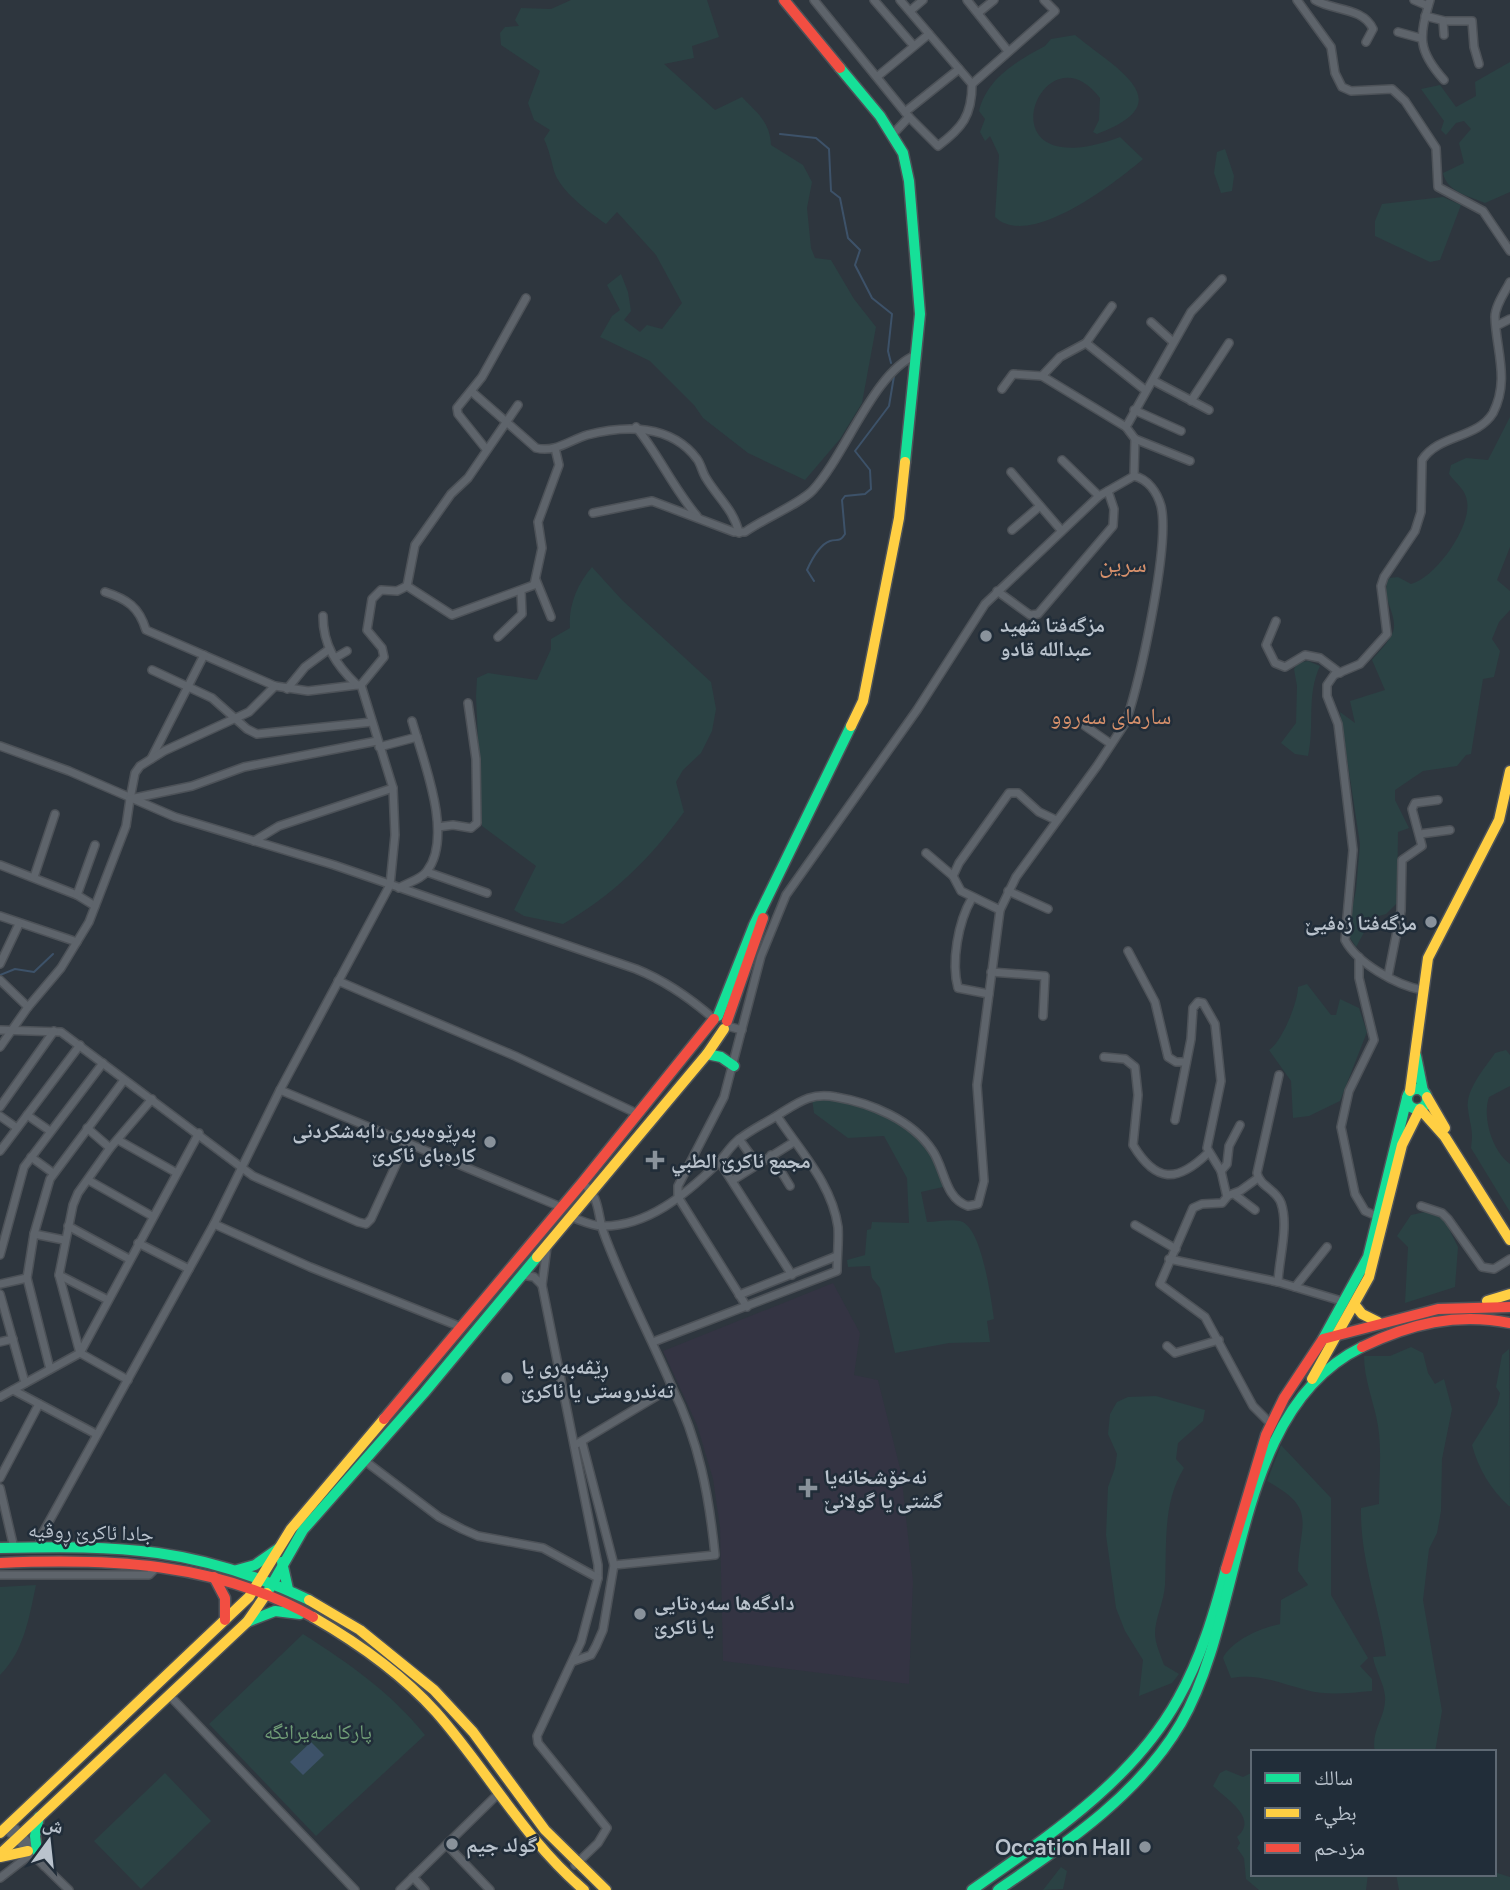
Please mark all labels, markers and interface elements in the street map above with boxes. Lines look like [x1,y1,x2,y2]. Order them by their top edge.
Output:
district label: سرين [1099,546,1147,579]
place label: مزگەفتا شهيد عبدالله قادو [1000,610,1105,662]
marker: مزگەفتا شهيد عبدالله قادو [978,628,994,644]
district label: سارمای سەروو [1051,699,1171,731]
place label: مزگەفتا زەفیێ [1305,908,1417,936]
marker: مزگەفتا زەفیێ [1423,914,1439,930]
place label: بەڕێوەبەری دابەشکردنی کارەبای ئاکرێ [292,1116,476,1168]
marker: بەڕێوەبەری دابەشکردنی کارەبای ئاکرێ [482,1134,498,1150]
place label: مجمع ئاکرێ الطبي [671,1146,811,1177]
marker: مجمع ئاکرێ الطبي [645,1150,665,1170]
place label: ڕێڤەبەری یا تەندروستی یا ئاکرێ [521,1352,674,1404]
marker: ڕێڤەبەری یا تەندروستی یا ئاکرێ [499,1370,515,1386]
place label: نەخۆشخانەیا گشتی یا گولانێ [824,1462,943,1514]
marker: نەخۆشخانەیا گشتی یا گولانێ [798,1478,818,1498]
street label: جادا ئاکرێ ڕوڤیە [28,1515,154,1551]
place label: دادگەها سەرەتایی یا ئاکرێ [654,1588,795,1640]
marker: دادگەها سەرەتایی یا ئاکرێ [632,1606,648,1622]
park label: پارکا سەیرانگه [264,1717,372,1745]
legend [1251,1750,1496,1876]
text: سالك [1314,1763,1353,1791]
text: بطيء [1314,1798,1357,1829]
north arrow [14,1806,84,1876]
text: ش [40,1809,67,1840]
place label: گولد جیم [466,1830,537,1859]
place label: Occation Hall [995,1833,1131,1861]
text: مزدحم [1314,1833,1365,1862]
marker: گولد جیم [444,1836,460,1852]
marker: Occation Hall [1137,1839,1153,1855]

